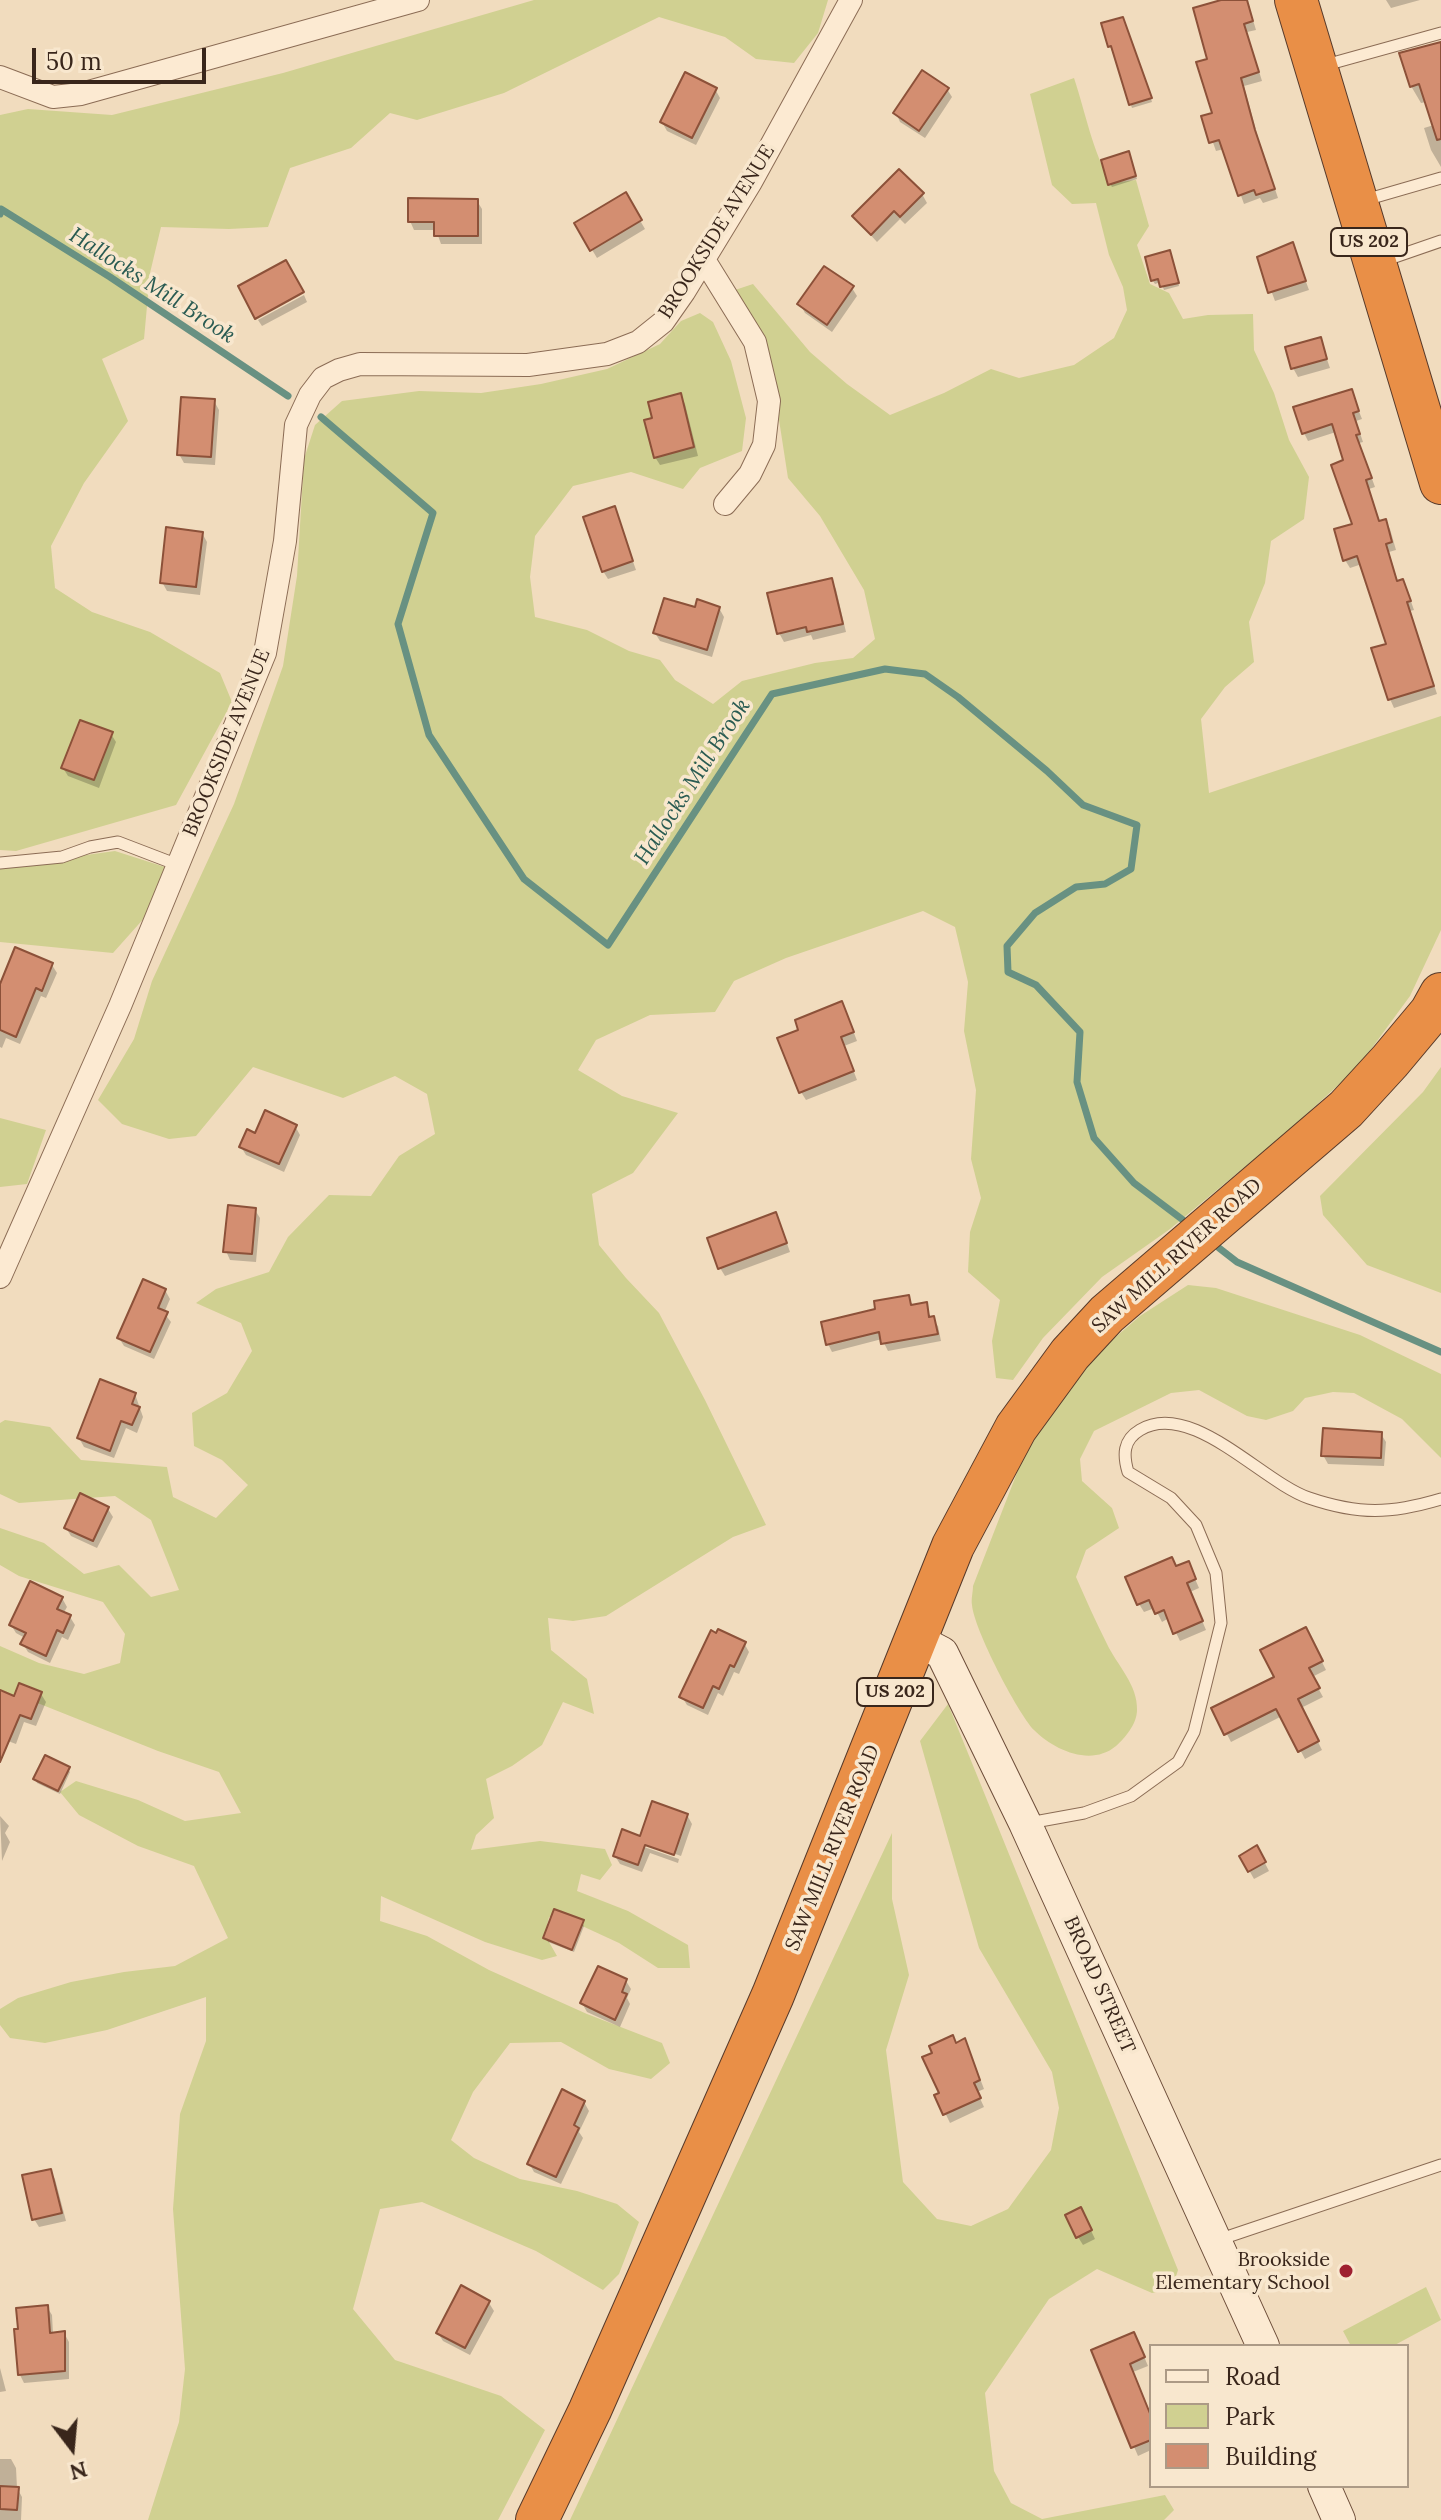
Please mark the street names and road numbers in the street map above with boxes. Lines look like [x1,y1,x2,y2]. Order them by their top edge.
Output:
street label: BROOKSIDE AVENUE [654,141,780,323]
road number: US 202 [1331,228,1407,256]
street label: BROOKSIDE AVENUE [178,646,276,840]
street label: SAW MILL RIVER ROAD [1087,1174,1267,1338]
road number: US 202 [857,1678,933,1706]
street label: SAW MILL RIVER ROAD [781,1742,885,1954]
street label: BROAD STREET [1058,1913,1140,2057]

